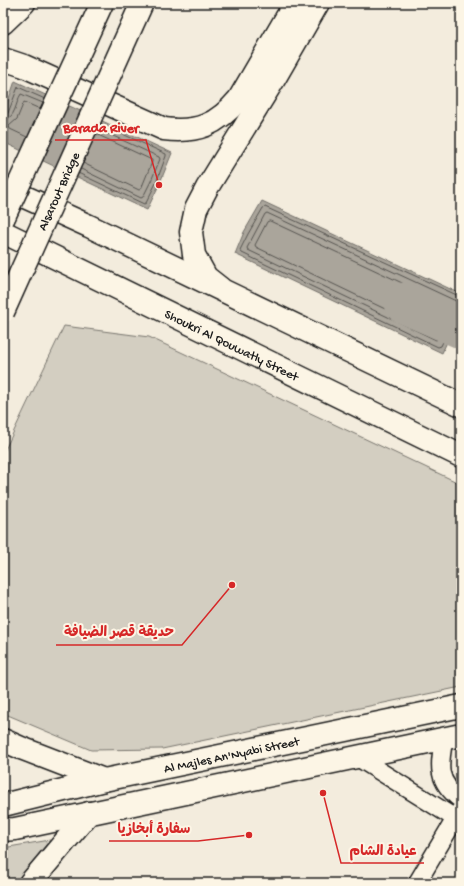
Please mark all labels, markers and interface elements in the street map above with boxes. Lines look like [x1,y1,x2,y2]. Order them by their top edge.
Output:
callout: Barada River [55,114,146,140]
text: Barada River [62,121,141,138]
street label: Alsarout Bridge [36,150,84,233]
street label: Shoukri Al Qouwatly Street [162,307,302,386]
callout: حديقة قصر الضيافة [56,619,182,645]
text: حديقة قصر الضيافة [64,623,174,642]
street label: Al Majles An'Nyabi Street [163,734,302,777]
callout: سفارة أبخازيا [109,815,198,841]
text: سفارة أبخازيا [118,819,190,839]
callout: عيادة الشام [341,837,424,863]
text: عيادة الشام [350,844,417,861]

